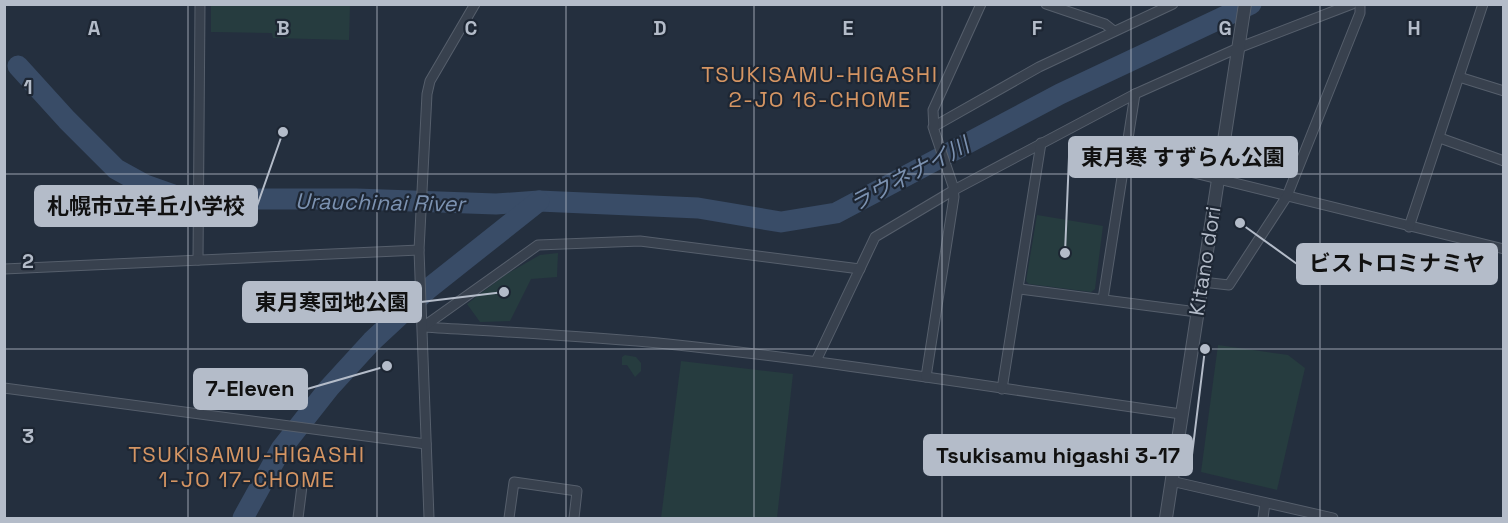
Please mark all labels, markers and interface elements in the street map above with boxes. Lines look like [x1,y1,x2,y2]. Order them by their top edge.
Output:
text: A [88,15,101,41]
text: B [276,15,290,41]
text: C [465,15,478,41]
text: D [653,15,667,41]
text: E [842,15,854,41]
text: F [1032,15,1043,41]
text: G [1218,15,1232,41]
text: H [1407,15,1421,41]
district label: TSUKISAMU-HIGASHI 2-JO 16-CHOME [701,60,939,113]
text: 1 [23,74,33,100]
water label: ラウネナイ川 [844,130,976,217]
callout: 東月寒 すずらん公園 [1069,137,1297,177]
text: 東月寒 すずらん公園 [1081,143,1285,171]
callout: 札幌市立羊丘小学校 [35,186,257,226]
water label: Urauchinai River [295,187,468,218]
text: 札幌市立羊丘小学校 [47,192,245,220]
street label: Kitano dori [1183,204,1226,318]
callout: ビストロミナミヤ [1297,244,1497,284]
text: 2 [22,248,34,274]
text: ビストロミナミヤ [1309,249,1485,277]
callout: 東月寒団地公園 [243,282,421,322]
text: 東月寒団地公園 [255,288,409,316]
callout: 7-Eleven [194,369,307,409]
text: 7-Eleven [205,374,295,402]
text: 3 [22,423,34,449]
callout: Tsukisamu higashi 3-17 [924,435,1192,475]
district label: TSUKISAMU-HIGASHI 1-JO 17-CHOME [128,440,366,493]
text: Tsukisamu higashi 3-17 [936,441,1180,469]

